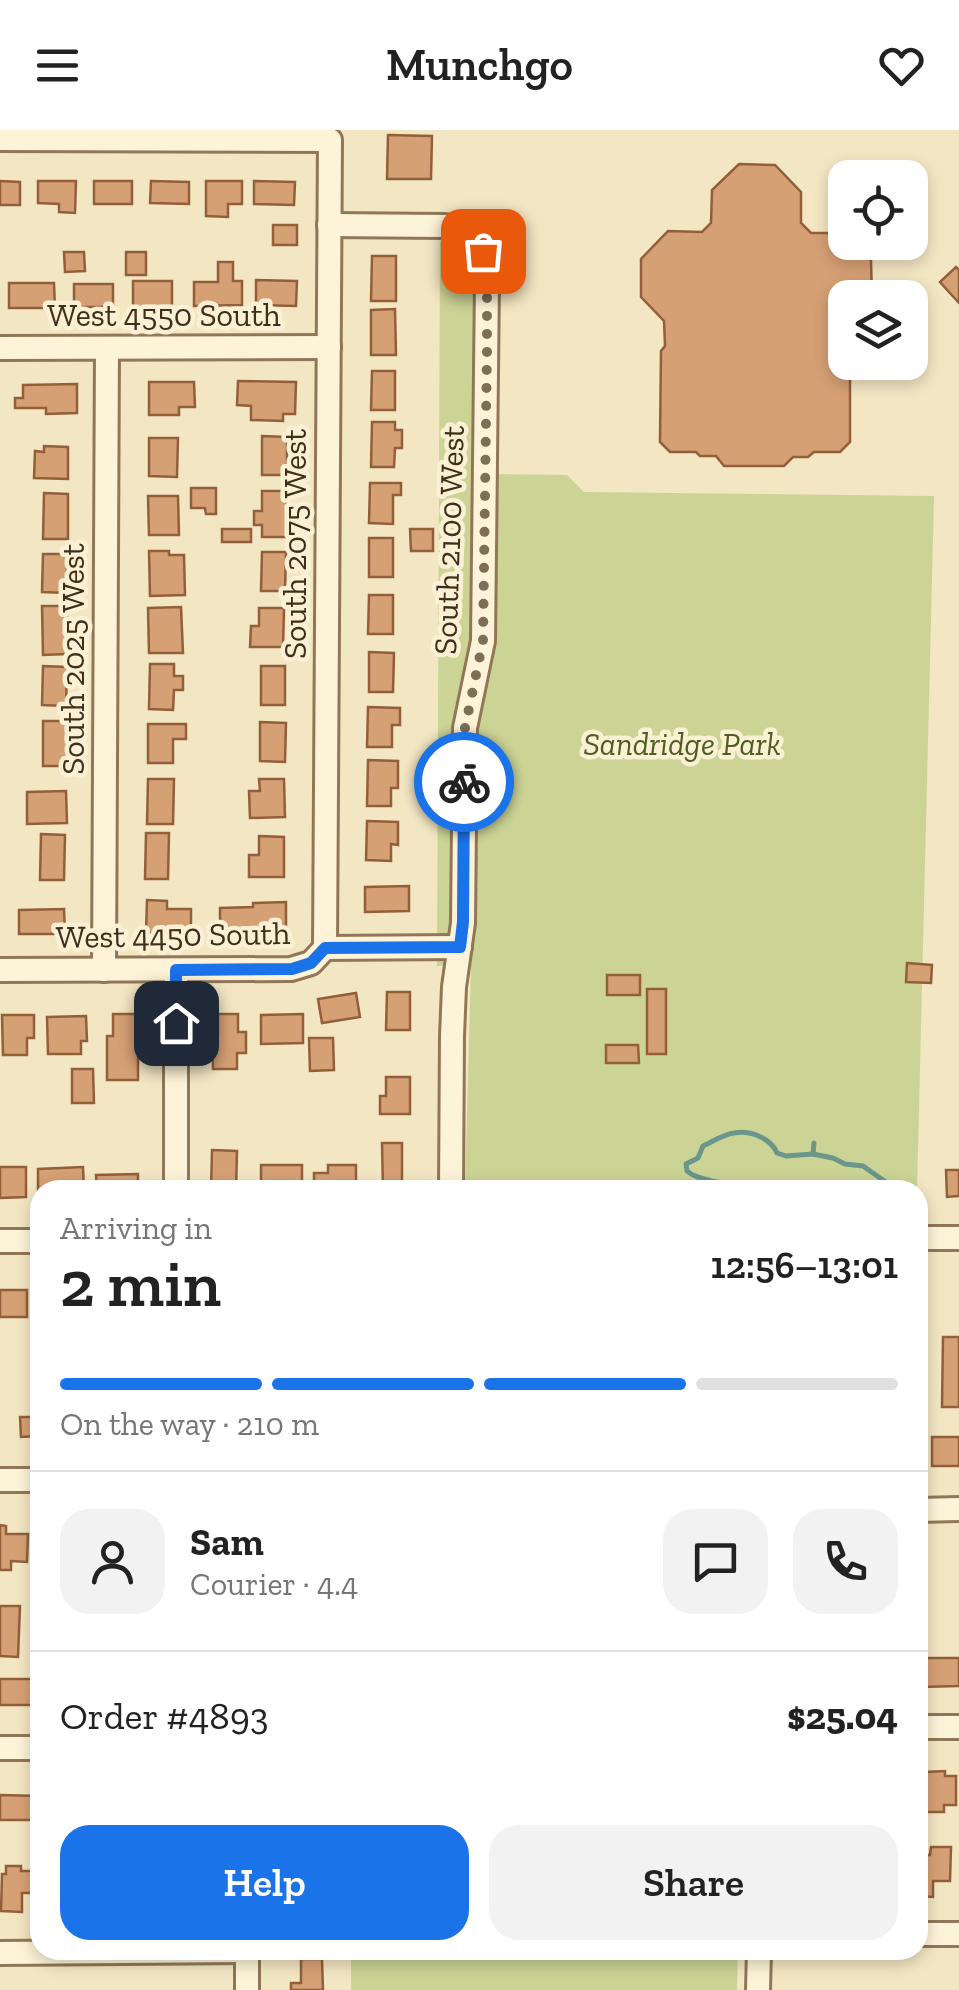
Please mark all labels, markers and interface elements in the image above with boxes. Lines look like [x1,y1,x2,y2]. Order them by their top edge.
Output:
icon: menu [30,38,85,93]
text: Munchgo [386,38,573,92]
icon: heart [874,38,929,93]
map controls [828,160,928,380]
button: locate [828,160,928,260]
pin [441,209,526,294]
icon: bag [456,224,511,279]
button: layers [828,280,928,380]
street label: West 4550 South [47,296,281,334]
street label: South 2100 West [426,425,472,655]
street label: South 2075 West [276,429,314,659]
street label: South 2025 West [54,543,92,775]
park label: Sandridge Park [583,725,781,763]
courier [414,732,514,832]
icon: bike [437,755,492,810]
street label: West 4450 South [55,914,291,956]
pin [134,981,219,1066]
icon: home [149,996,204,1051]
text: Arriving in [60,1209,212,1247]
text: 12:56–13:01 [711,1242,898,1288]
text: 2 min [60,1245,221,1323]
text: On the way · 210 m [60,1405,319,1443]
button: person [60,1509,165,1614]
button: chat [663,1509,768,1614]
button: phone [793,1509,898,1614]
text: Sam [190,1519,264,1565]
text: Courier · 4.4 [190,1565,358,1603]
text: Order #4893 [60,1693,269,1739]
text: $25.04 [787,1693,898,1739]
button: Help [60,1825,469,1940]
button: Share [489,1825,898,1940]

